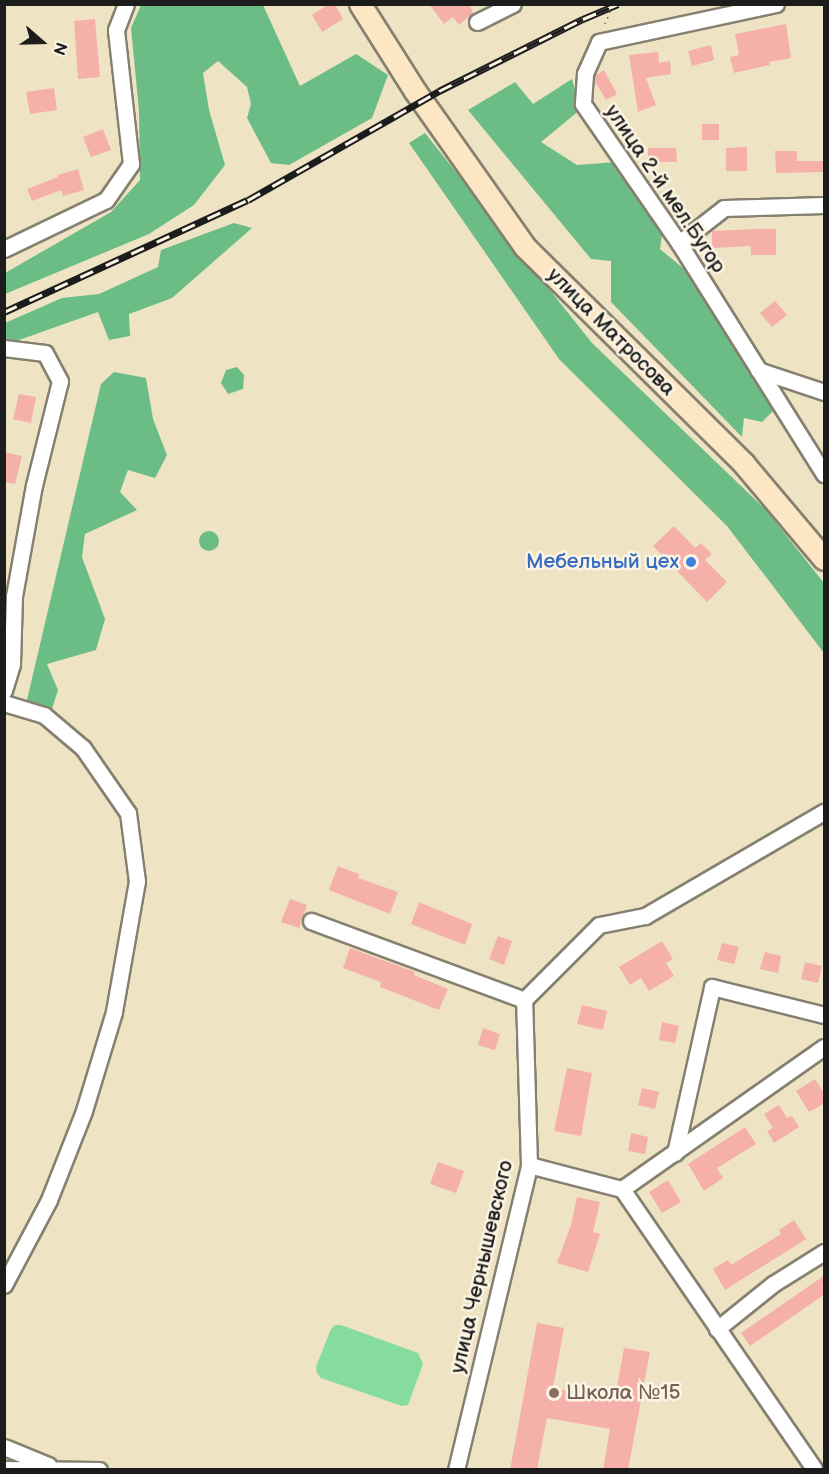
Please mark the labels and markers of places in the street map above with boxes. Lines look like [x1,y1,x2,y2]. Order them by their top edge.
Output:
place label: Мебельный цех [526,549,679,575]
marker: Мебельный цех [684,555,698,569]
place label: Школа №15 [566,1380,681,1406]
marker: Школа №15 [547,1386,561,1400]

